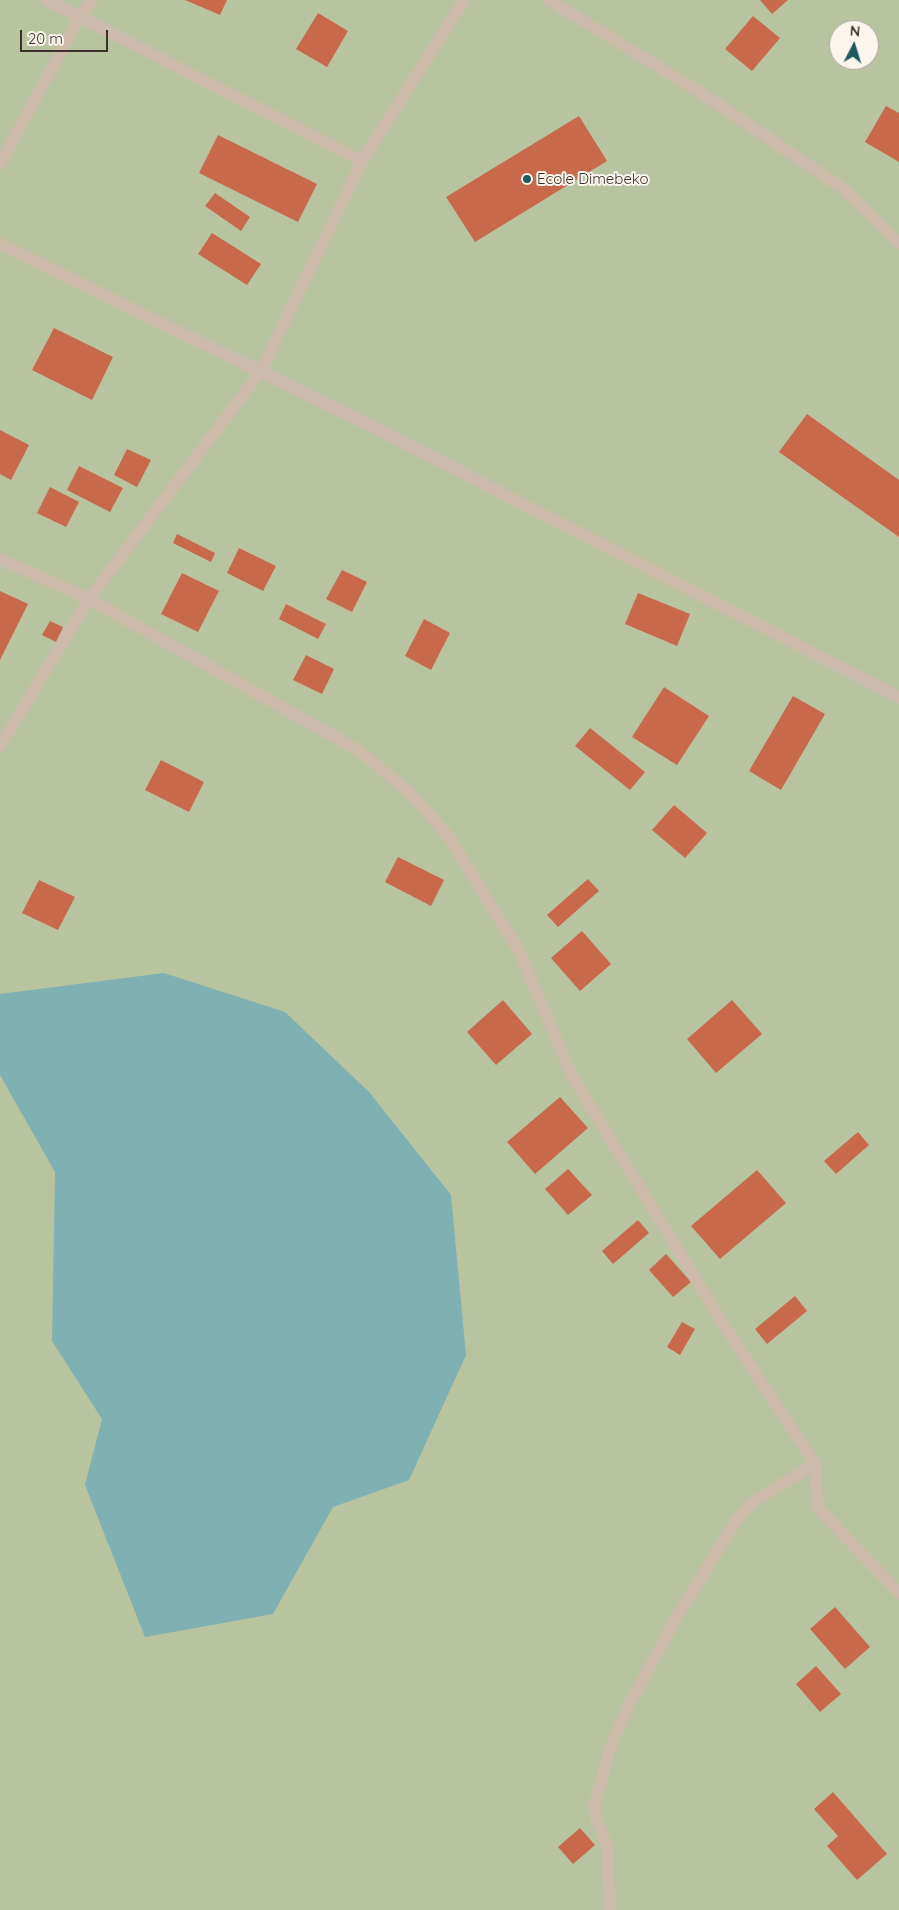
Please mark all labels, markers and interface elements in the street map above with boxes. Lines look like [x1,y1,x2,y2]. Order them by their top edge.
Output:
scale bar [22,20,110,52]
north arrow [829,20,879,70]
text: N [849,22,861,40]
text: 20 m [28,29,63,48]
place label: Ecole Dimebeko [537,170,649,188]
marker: Ecole Dimebeko [521,173,533,185]

